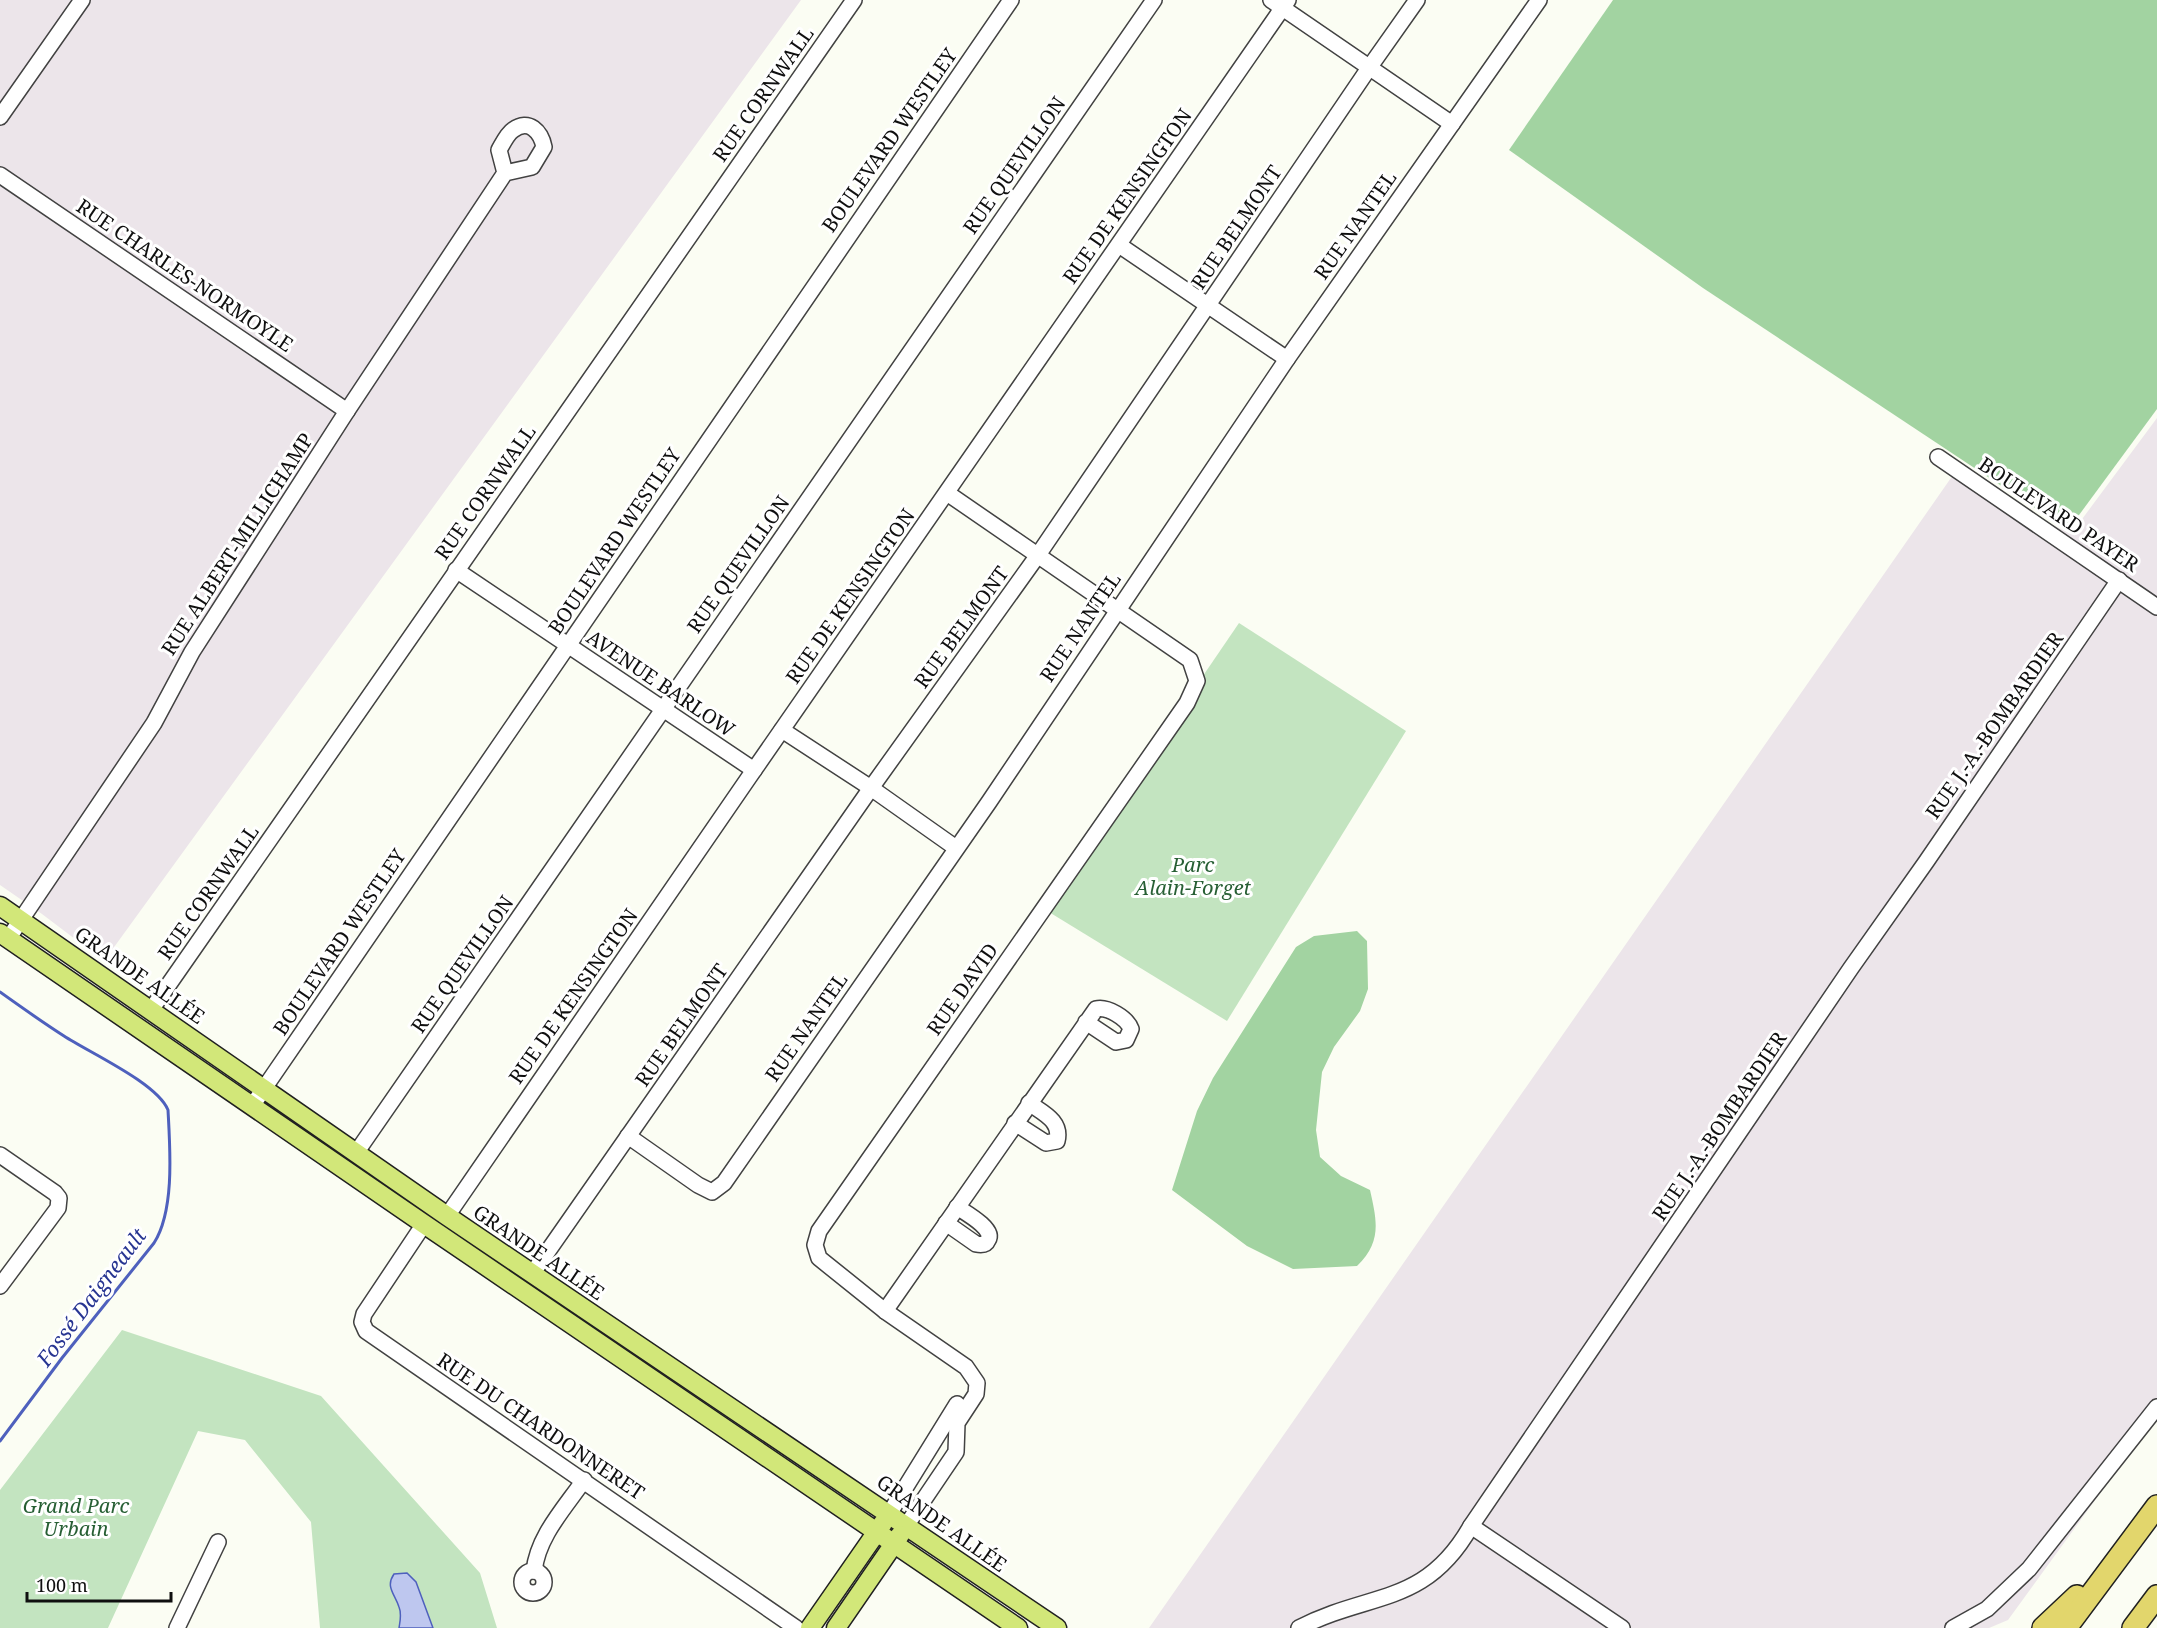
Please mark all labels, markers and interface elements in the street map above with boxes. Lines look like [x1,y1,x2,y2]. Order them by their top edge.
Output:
street label: RUE CORNWALL [706,21,820,167]
street label: BOULEVARD WESTLEY [815,42,963,237]
street label: RUE QUEVILLON [956,91,1072,239]
street label: RUE DE KENSINGTON [1056,103,1198,289]
street label: RUE BELMONT [1185,160,1287,294]
street label: RUE NANTEL [1308,165,1402,285]
street label: RUE CHARLES-NORMOYLE [71,192,299,358]
street label: RUE CORNWALL [428,419,542,565]
street label: RUE ALBERT-MILLICHAMP [155,428,319,660]
street label: BOULEVARD WESTLEY [542,442,687,639]
street label: BOULEVARD PAYER [1974,450,2145,578]
street label: RUE QUEVILLON [680,490,796,638]
street label: RUE DE KENSINGTON [779,503,921,689]
street label: RUE BELMONT [908,561,1014,693]
street label: RUE NANTEL [1033,567,1127,687]
street label: AVENUE BARLOW [582,623,740,743]
street label: RUE J.-A.-BOMBARDIER [1919,625,2069,824]
street label: RUE CORNWALL [151,819,265,965]
street label: BOULEVARD WESTLEY [267,843,412,1040]
park label: Parc Alain-Forget [1133,851,1252,901]
street label: RUE QUEVILLON [404,890,520,1038]
street label: RUE DE KENSINGTON [502,903,644,1089]
street label: GRANDE ALLÉE [70,920,210,1030]
street label: RUE DAVID [920,937,1004,1041]
street label: RUE BELMONT [629,958,733,1092]
street label: RUE NANTEL [759,967,853,1087]
street label: RUE J.-A.-BOMBARDIER [1646,1025,1793,1226]
street label: GRANDE ALLÉE [468,1198,610,1306]
water label: Fossé Daigneault [29,1222,152,1373]
street label: RUE DU CHARDONNERET [432,1346,650,1506]
street label: GRANDE ALLÉE [872,1468,1012,1578]
park label: Grand Parc Urbain [23,1492,129,1542]
scale bar [27,1565,171,1603]
text: 100 m [36,1573,88,1597]

